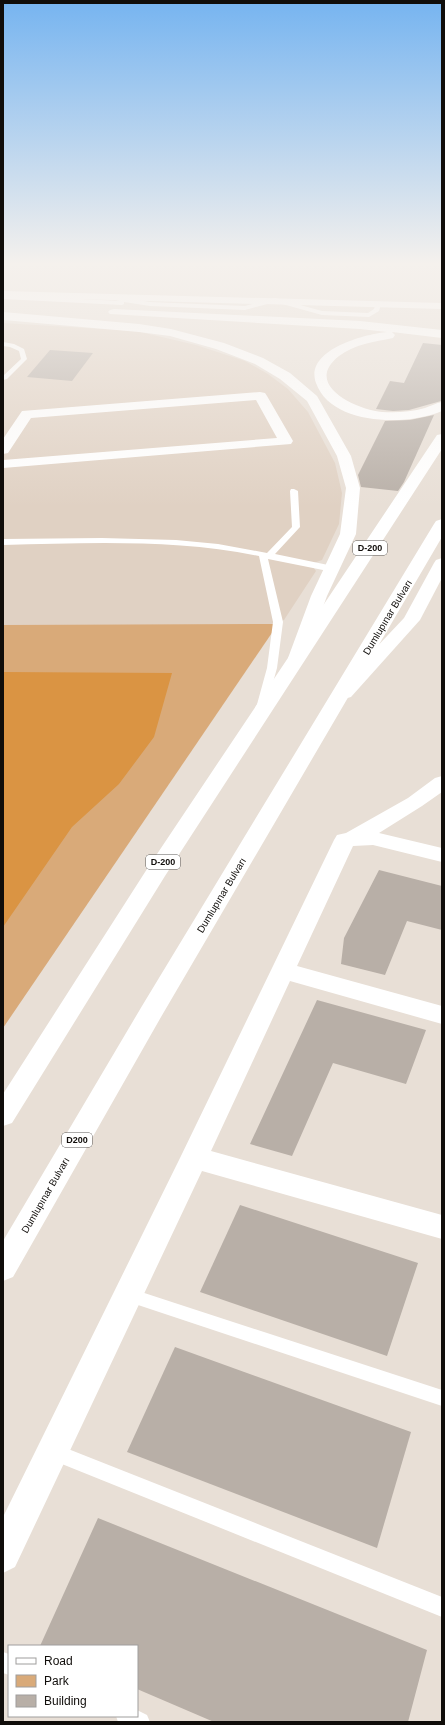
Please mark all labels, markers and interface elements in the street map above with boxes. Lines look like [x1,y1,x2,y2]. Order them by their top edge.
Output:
road number: D-200 [353,541,387,555]
street label: Dumlupınar Bulvarı [361,578,414,657]
road number: D-200 [146,855,180,869]
street label: Dumlupınar Bulvarı [195,856,248,935]
road number: D200 [62,1133,92,1147]
street label: Dumlupınar Bulvarı [19,1155,72,1235]
legend [8,1645,138,1717]
text: Road [44,1654,73,1668]
text: Park [44,1674,70,1688]
text: Building [44,1694,87,1708]

